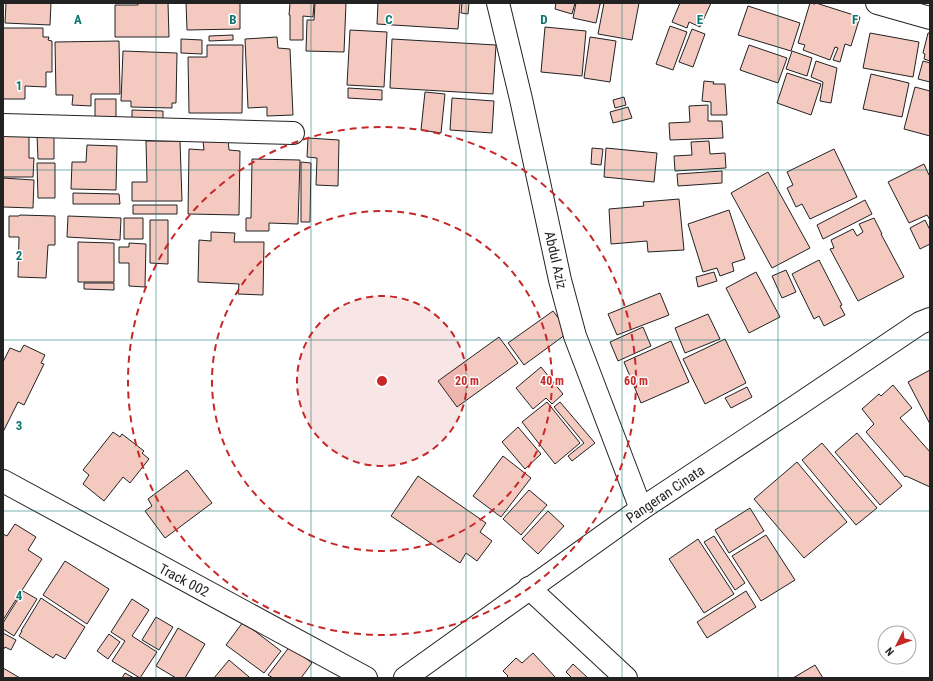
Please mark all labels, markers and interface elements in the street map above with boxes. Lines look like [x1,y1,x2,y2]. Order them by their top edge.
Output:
text: A [74,12,82,27]
text: B [229,12,237,27]
text: C [385,12,393,27]
text: D [540,12,548,27]
text: E [697,12,704,27]
text: F [852,12,858,27]
text: 1 [16,78,22,93]
street label: Abdul Aziz [542,230,570,290]
text: 2 [16,248,23,263]
centre of rings [375,374,389,388]
text: 20 m [455,374,479,388]
text: 40 m [540,374,564,388]
text: 60 m [624,374,648,388]
text: 3 [16,418,22,433]
street label: Pangeran Cinata [623,462,707,526]
street label: Track 002 [156,560,212,600]
text: 4 [16,588,23,603]
north arrow [877,625,917,665]
text: N [883,644,897,658]

